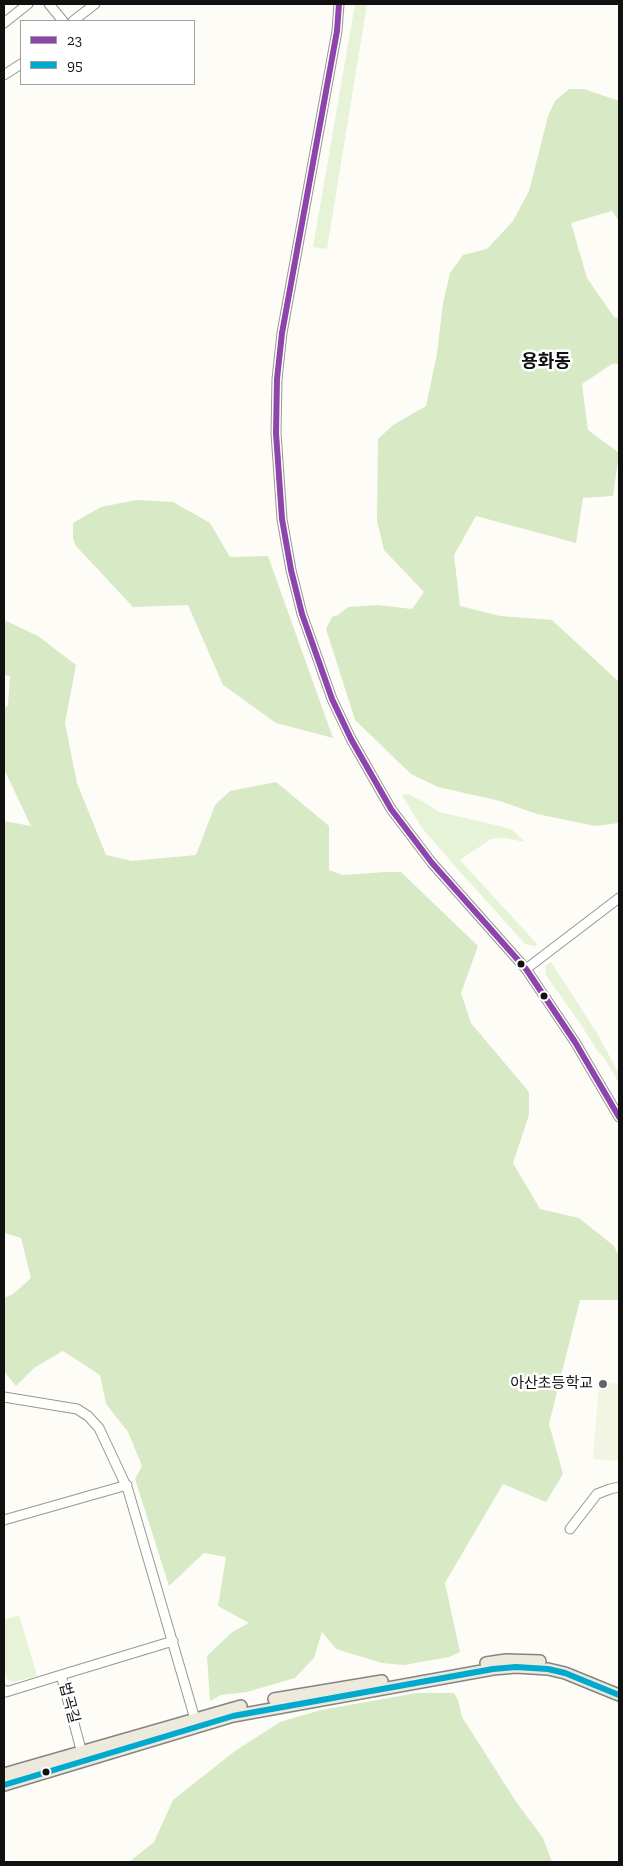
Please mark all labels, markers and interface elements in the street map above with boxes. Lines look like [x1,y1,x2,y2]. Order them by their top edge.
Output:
legend [20,20,195,85]
text: 23 [67,31,82,49]
text: 95 [67,56,83,74]
district label: 용화동 [521,351,571,373]
unlabelled marker [516,959,526,969]
unlabelled marker [539,991,549,1001]
place label: 아산초등학교 [510,1375,593,1393]
marker: 아산초등학교 [597,1378,609,1390]
street label: 법곡길 [55,1681,83,1725]
unlabelled marker [41,1767,51,1777]

